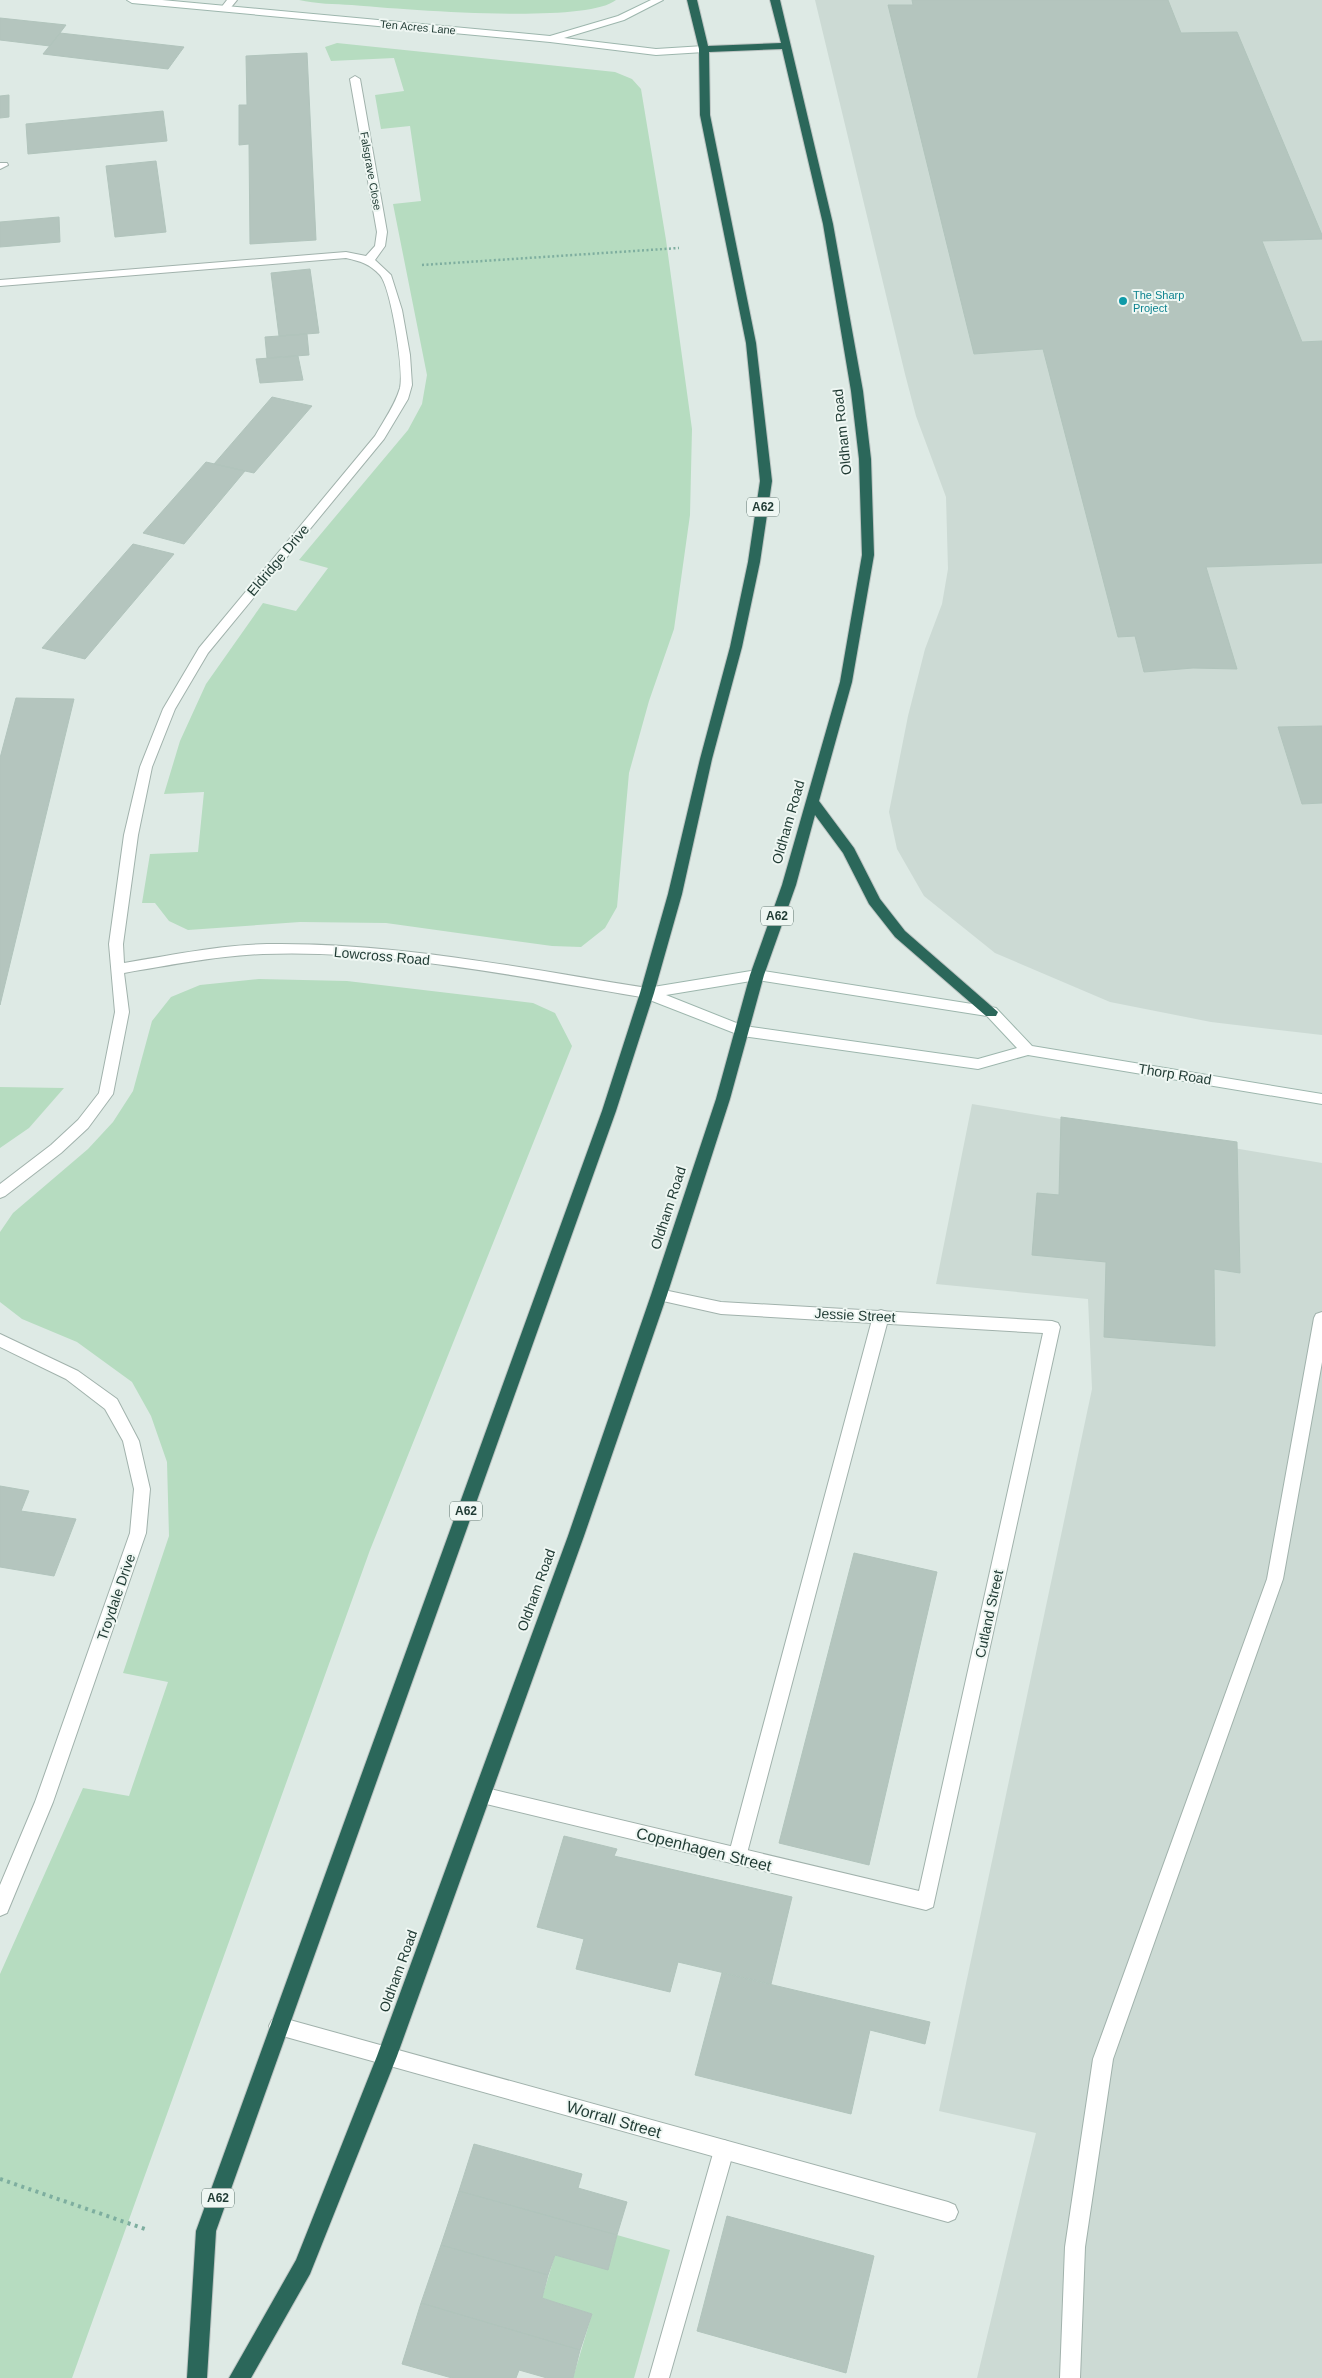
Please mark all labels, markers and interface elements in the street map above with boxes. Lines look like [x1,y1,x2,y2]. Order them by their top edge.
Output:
street label: Ten Acres Lane [380,18,456,36]
street label: Falsgrave Close [358,131,384,211]
place label: The Sharp Project [1133,289,1184,314]
marker: The Sharp Project [1117,295,1129,307]
street label: Oldham Road [830,388,854,476]
road number: A62 [747,498,779,516]
street label: Eldridge Drive [244,521,313,599]
street label: Oldham Road [768,778,808,866]
road number: A62 [761,906,793,926]
street label: Lowcross Road [333,944,431,968]
street label: Thorp Road [1137,1060,1213,1088]
street label: Oldham Road [647,1164,689,1252]
street label: Jessie Street [814,1305,896,1325]
road number: A62 [450,1502,482,1520]
street label: Oldham Road [514,1547,558,1633]
street label: Troydale Drive [94,1551,138,1642]
street label: Cutland Street [972,1568,1006,1659]
street label: Copenhagen Street [634,1824,774,1875]
street label: Oldham Road [376,1928,420,2014]
street label: Worrall Street [565,2098,664,2141]
road number: A62 [202,2188,234,2208]

